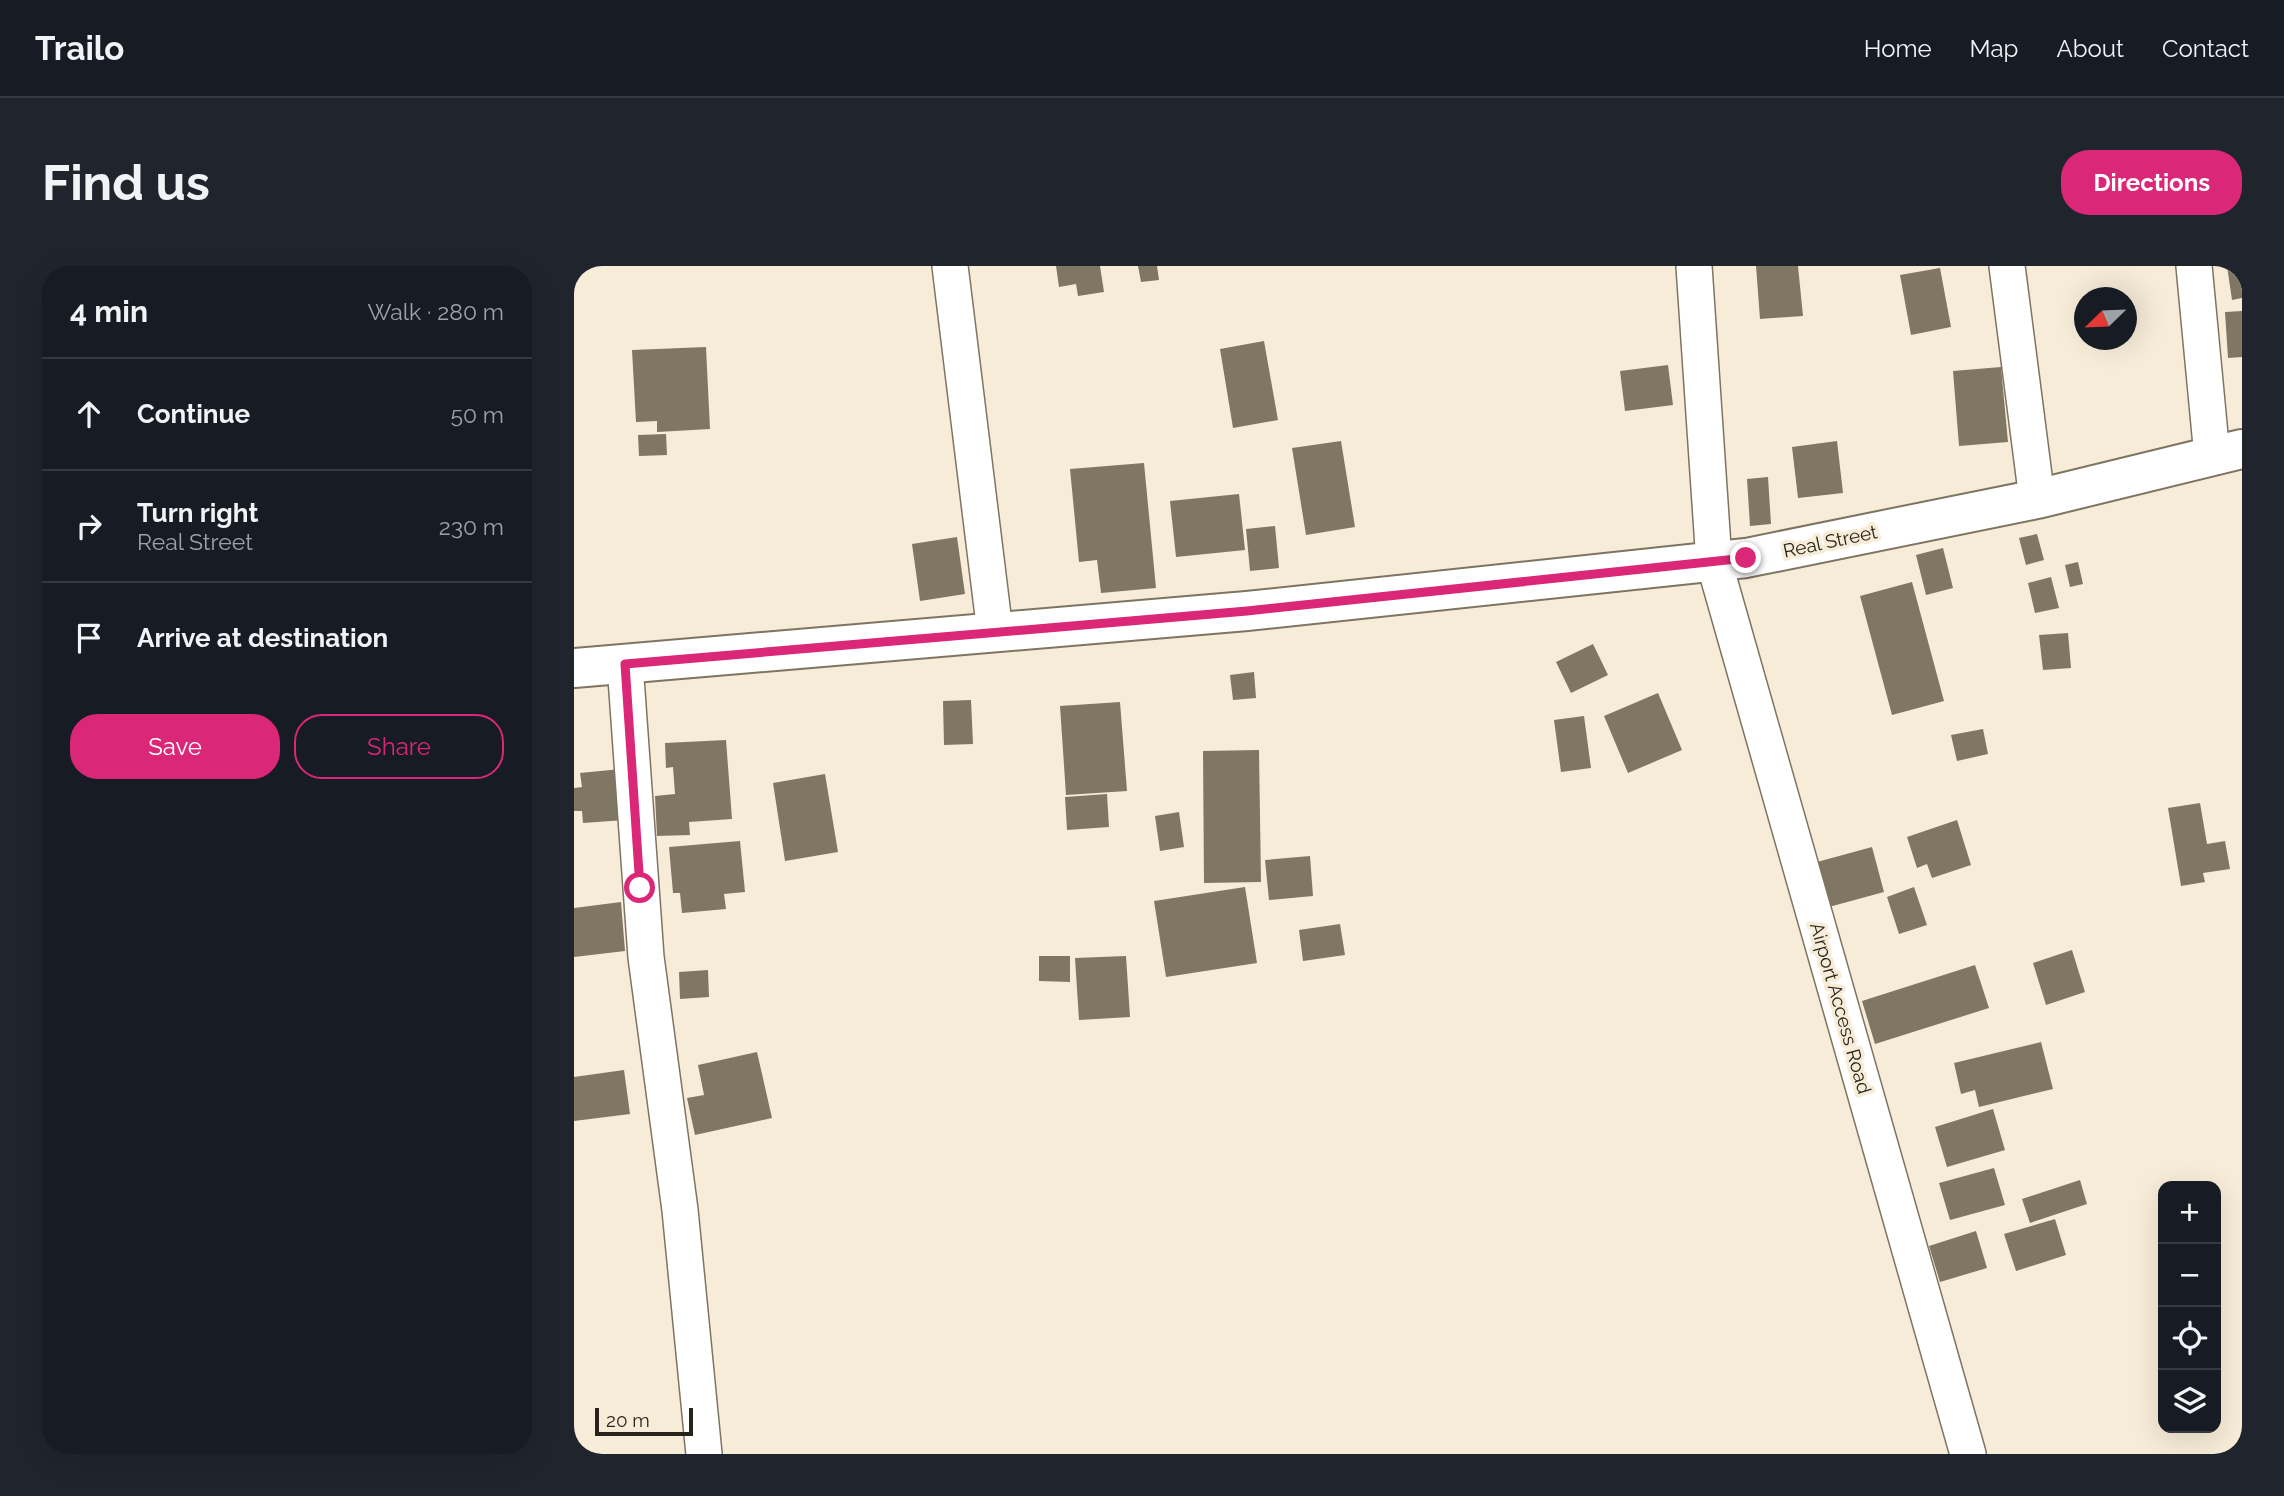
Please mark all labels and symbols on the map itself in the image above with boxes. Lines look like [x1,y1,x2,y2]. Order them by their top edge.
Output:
north arrow [2074,287,2137,350]
street label: Real Street [1781,520,1880,562]
route end [1730,542,1761,573]
route start [624,872,655,903]
street label: Airport Access Road [1806,920,1876,1096]
scale bar [595,1405,693,1437]

